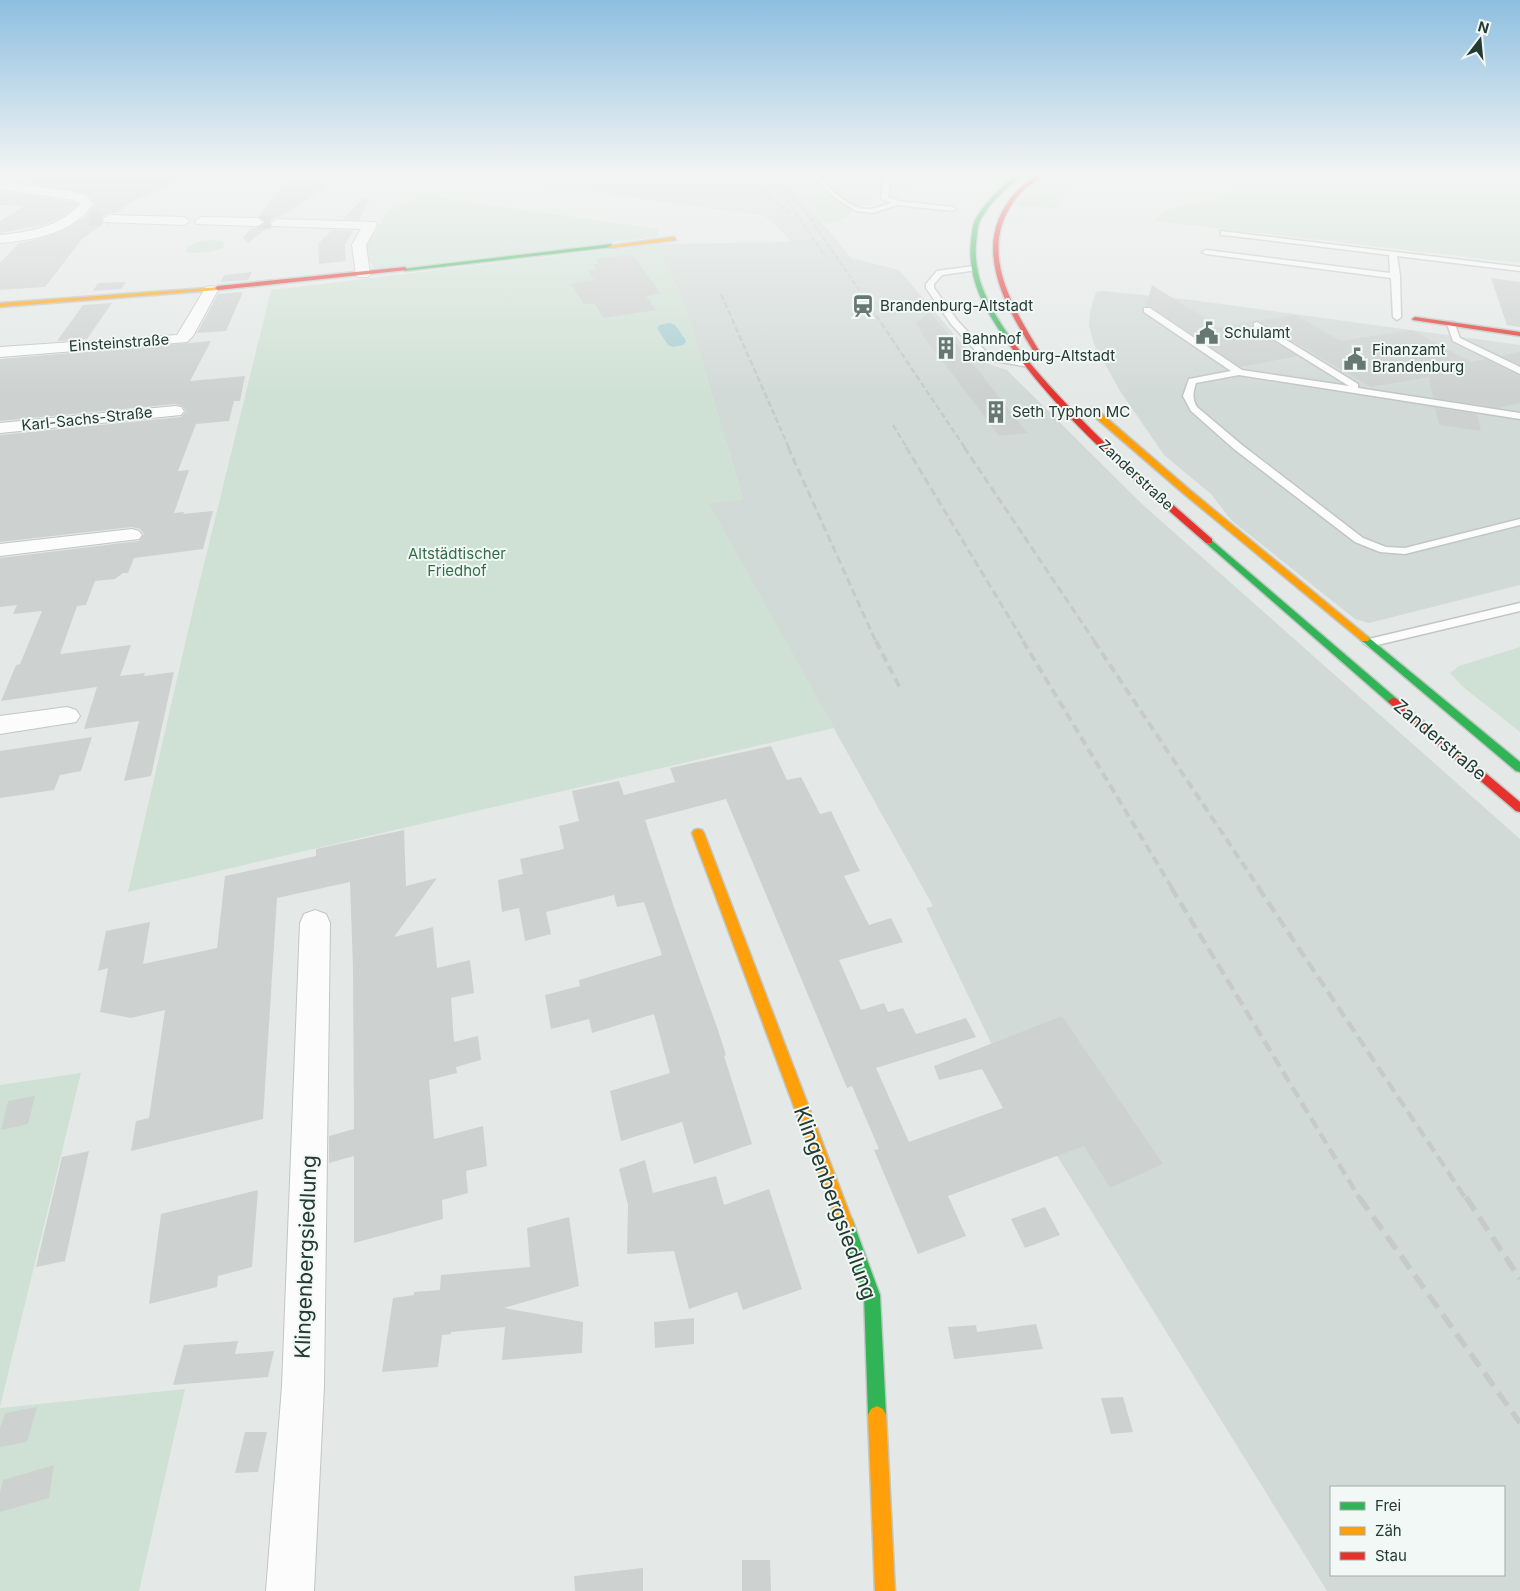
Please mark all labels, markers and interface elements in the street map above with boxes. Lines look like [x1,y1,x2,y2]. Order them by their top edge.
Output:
north arrow [1455,15,1505,65]
text: N [1476,17,1491,37]
station icon: Brandenburg-Altstadt [850,293,876,319]
place label: Brandenburg-Altstadt [880,296,1033,315]
public building icon: Schulamt [1194,320,1220,346]
place label: Schulamt [1224,323,1290,342]
place label: Bahnhof Brandenburg-Altstadt [962,329,1115,365]
street label: Einsteinstraße [68,330,170,355]
building icon: Bahnhof Brandenburg-Altstadt [933,335,959,361]
place label: Finanzamt Brandenburg [1372,340,1464,376]
public building icon: Finanzamt Brandenburg [1342,346,1368,372]
building icon: Seth Typhon MC [983,399,1009,425]
street label: Karl-Sachs-Straße [20,402,153,435]
place label: Seth Typhon MC [1012,402,1130,421]
street label: Zanderstraße [1095,435,1178,514]
park label: Altstädtischer Friedhof [408,544,506,580]
street label: Zanderstraße [1390,695,1491,784]
street label: Klingenbergsiedlung [789,1103,882,1303]
street label: Klingenbergsiedlung [289,1155,322,1359]
legend [1330,1486,1505,1576]
text: Frei [1375,1496,1401,1515]
text: Zäh [1375,1521,1402,1540]
text: Stau [1375,1546,1407,1565]

